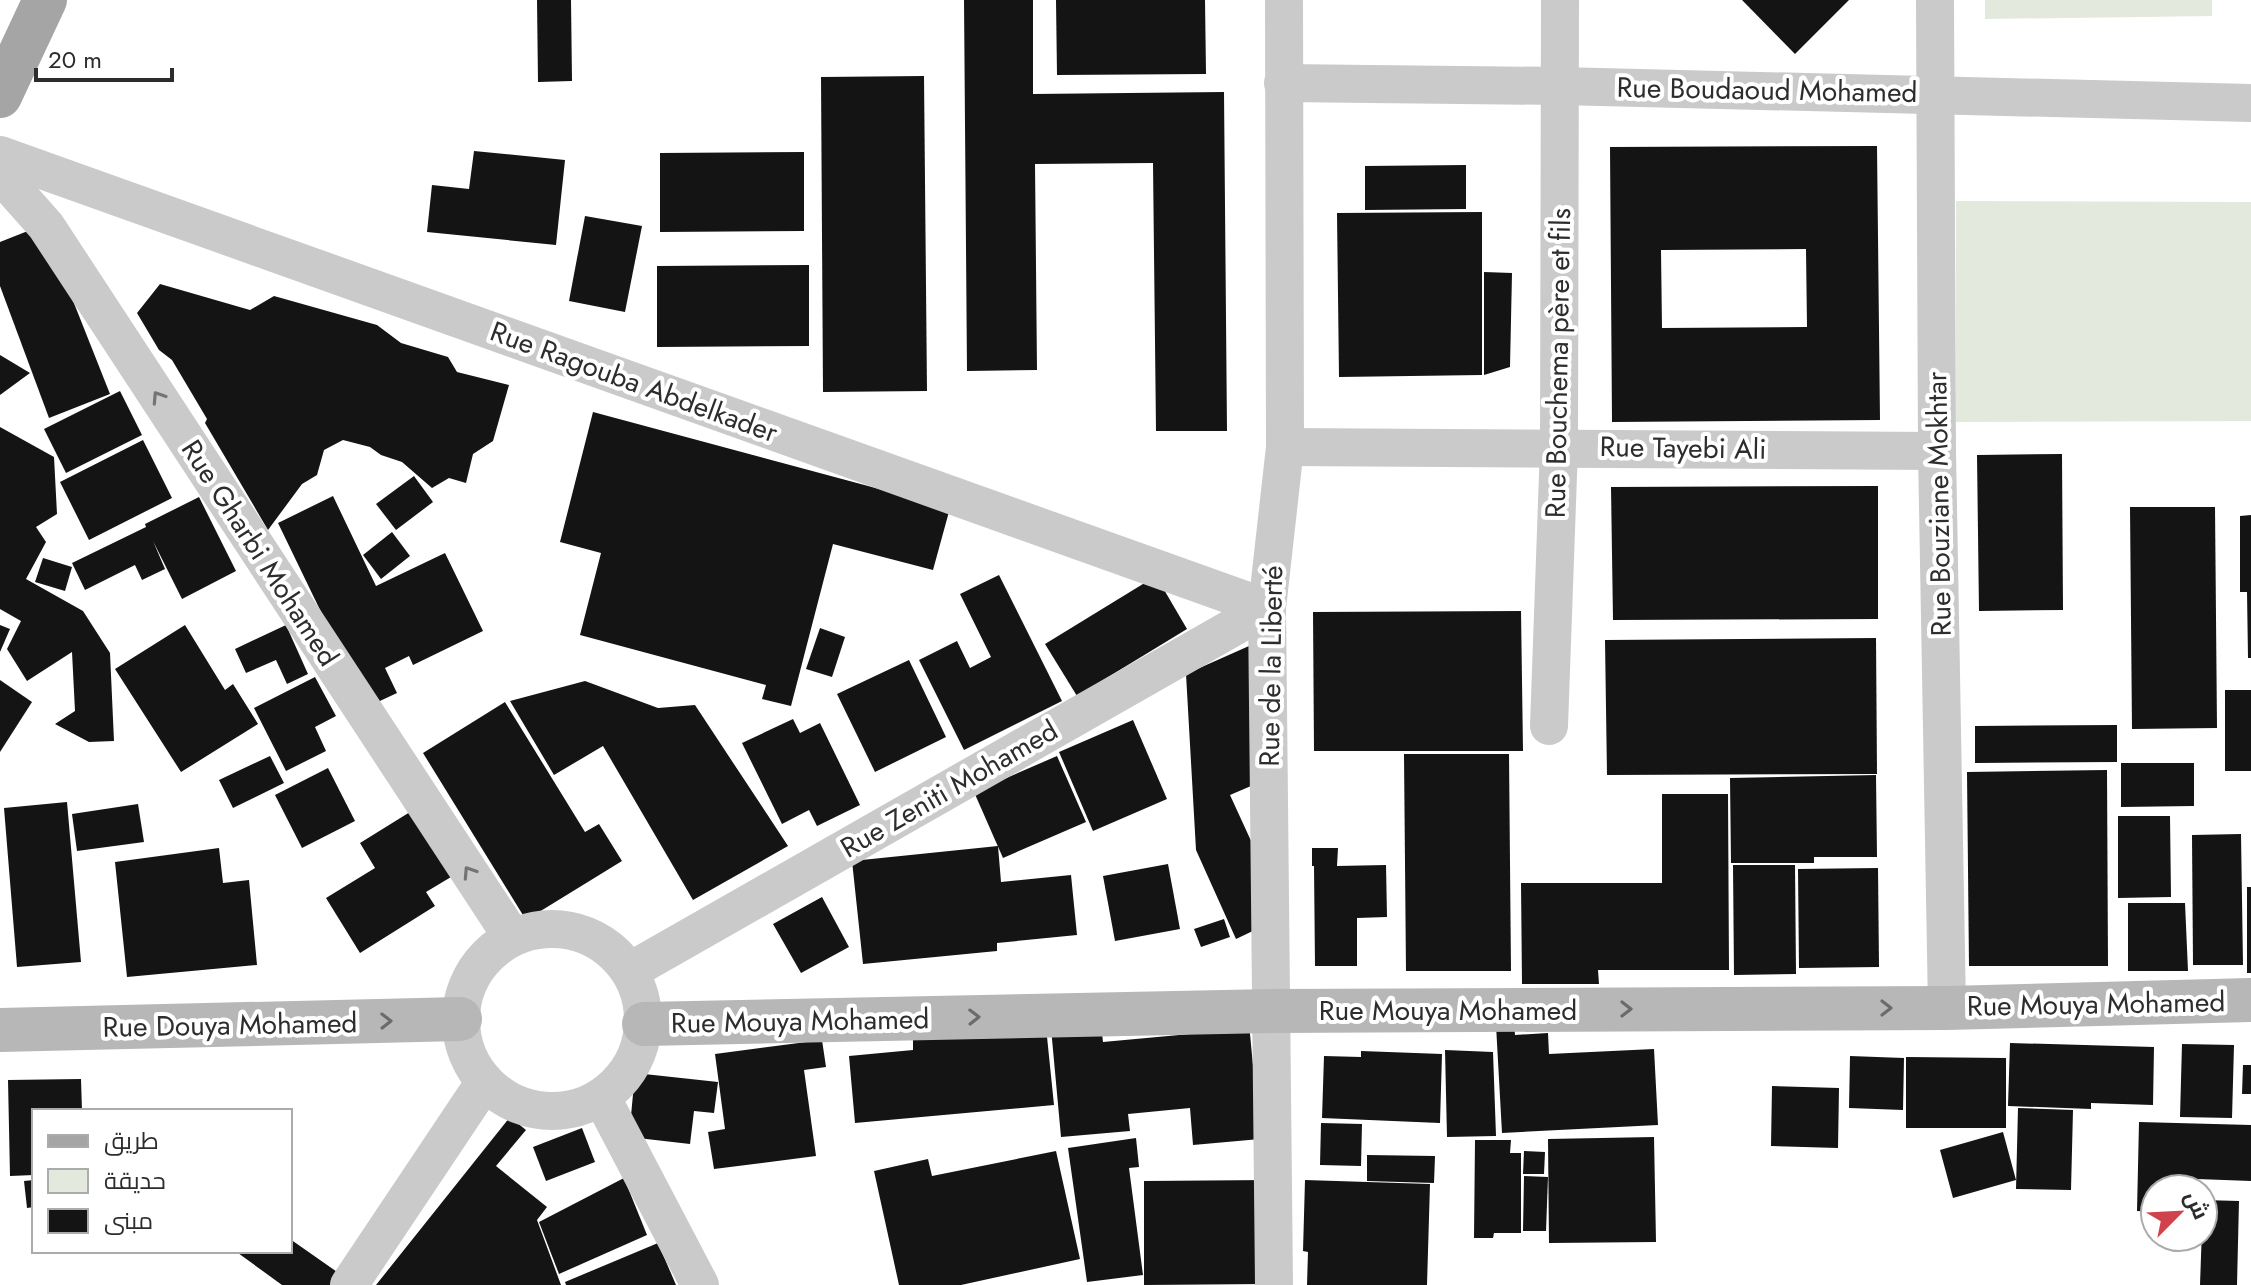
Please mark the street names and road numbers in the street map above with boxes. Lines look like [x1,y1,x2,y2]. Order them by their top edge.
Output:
street label: Rue Boudaoud Mohamed [1616,67,1918,113]
street label: Rue Bouchema père et fils [1535,208,1581,518]
street label: Rue Ragouba Abdelkader [485,311,784,453]
street label: Rue Bouziane Mokhtar [1916,371,1962,637]
street label: Rue Tayebi Ali [1599,426,1767,470]
street label: Rue Gharbi Mohamed [171,432,349,674]
street label: Rue de la Liberté [1249,565,1293,767]
street label: Rue Zeniti Mohamed [833,710,1065,868]
street label: Rue Mouya Mohamed [1966,981,2226,1027]
street label: Rue Mouya Mohamed [1319,990,1577,1031]
street label: Rue Mouya Mohamed [670,998,930,1044]
street label: Rue Douya Mohamed [102,1002,358,1048]

